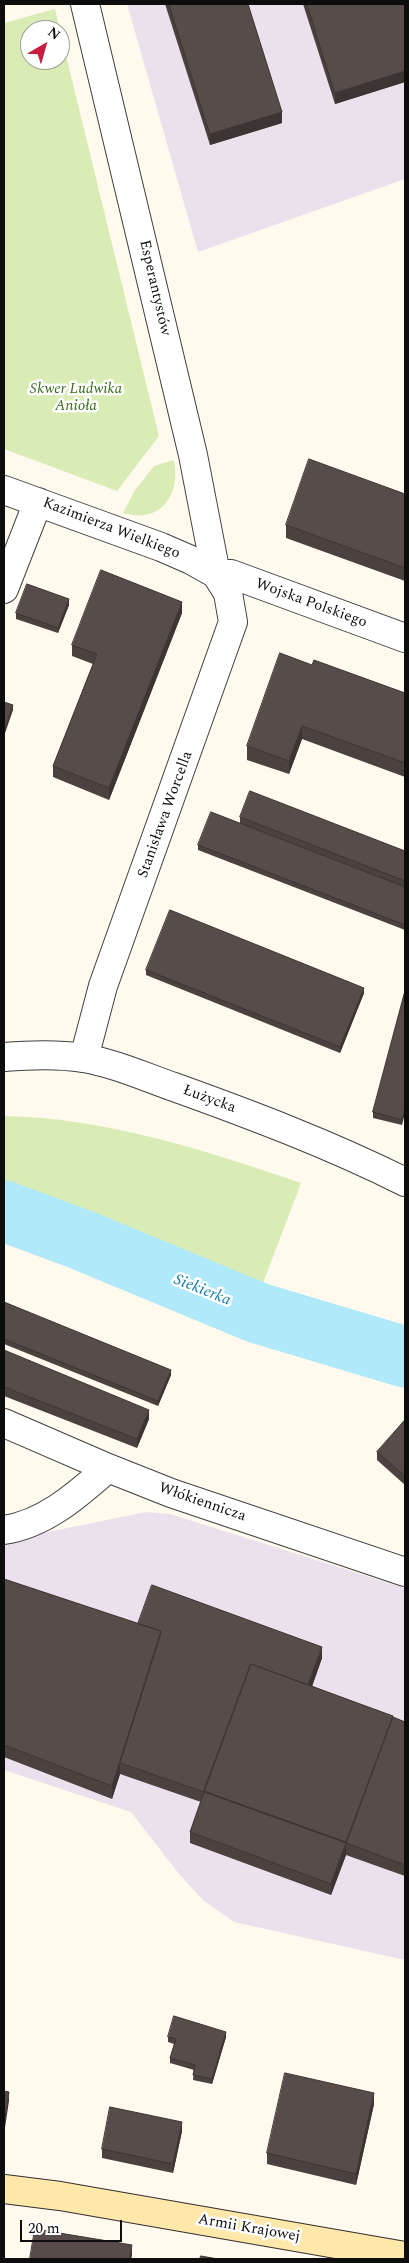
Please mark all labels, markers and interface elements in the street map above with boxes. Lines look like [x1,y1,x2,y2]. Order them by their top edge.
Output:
north arrow [20,20,70,70]
text: N [43,22,65,45]
street label: Esperantystów [134,238,174,338]
park label: Skwer Ludwika Anioła [30,381,122,416]
street label: Kazimierza Wielkiego [40,494,182,564]
street label: Wojska Polskiego [253,575,369,633]
street label: Stanisława Worcella [135,749,197,881]
street label: Łużycka [180,1082,238,1118]
water label: Siekierka [171,1271,233,1311]
street label: Włókiennicza [156,1480,248,1526]
scale bar [22,2210,125,2242]
street label: Armii Krajowej [196,2211,302,2247]
text: 20 m [28,2217,60,2240]

